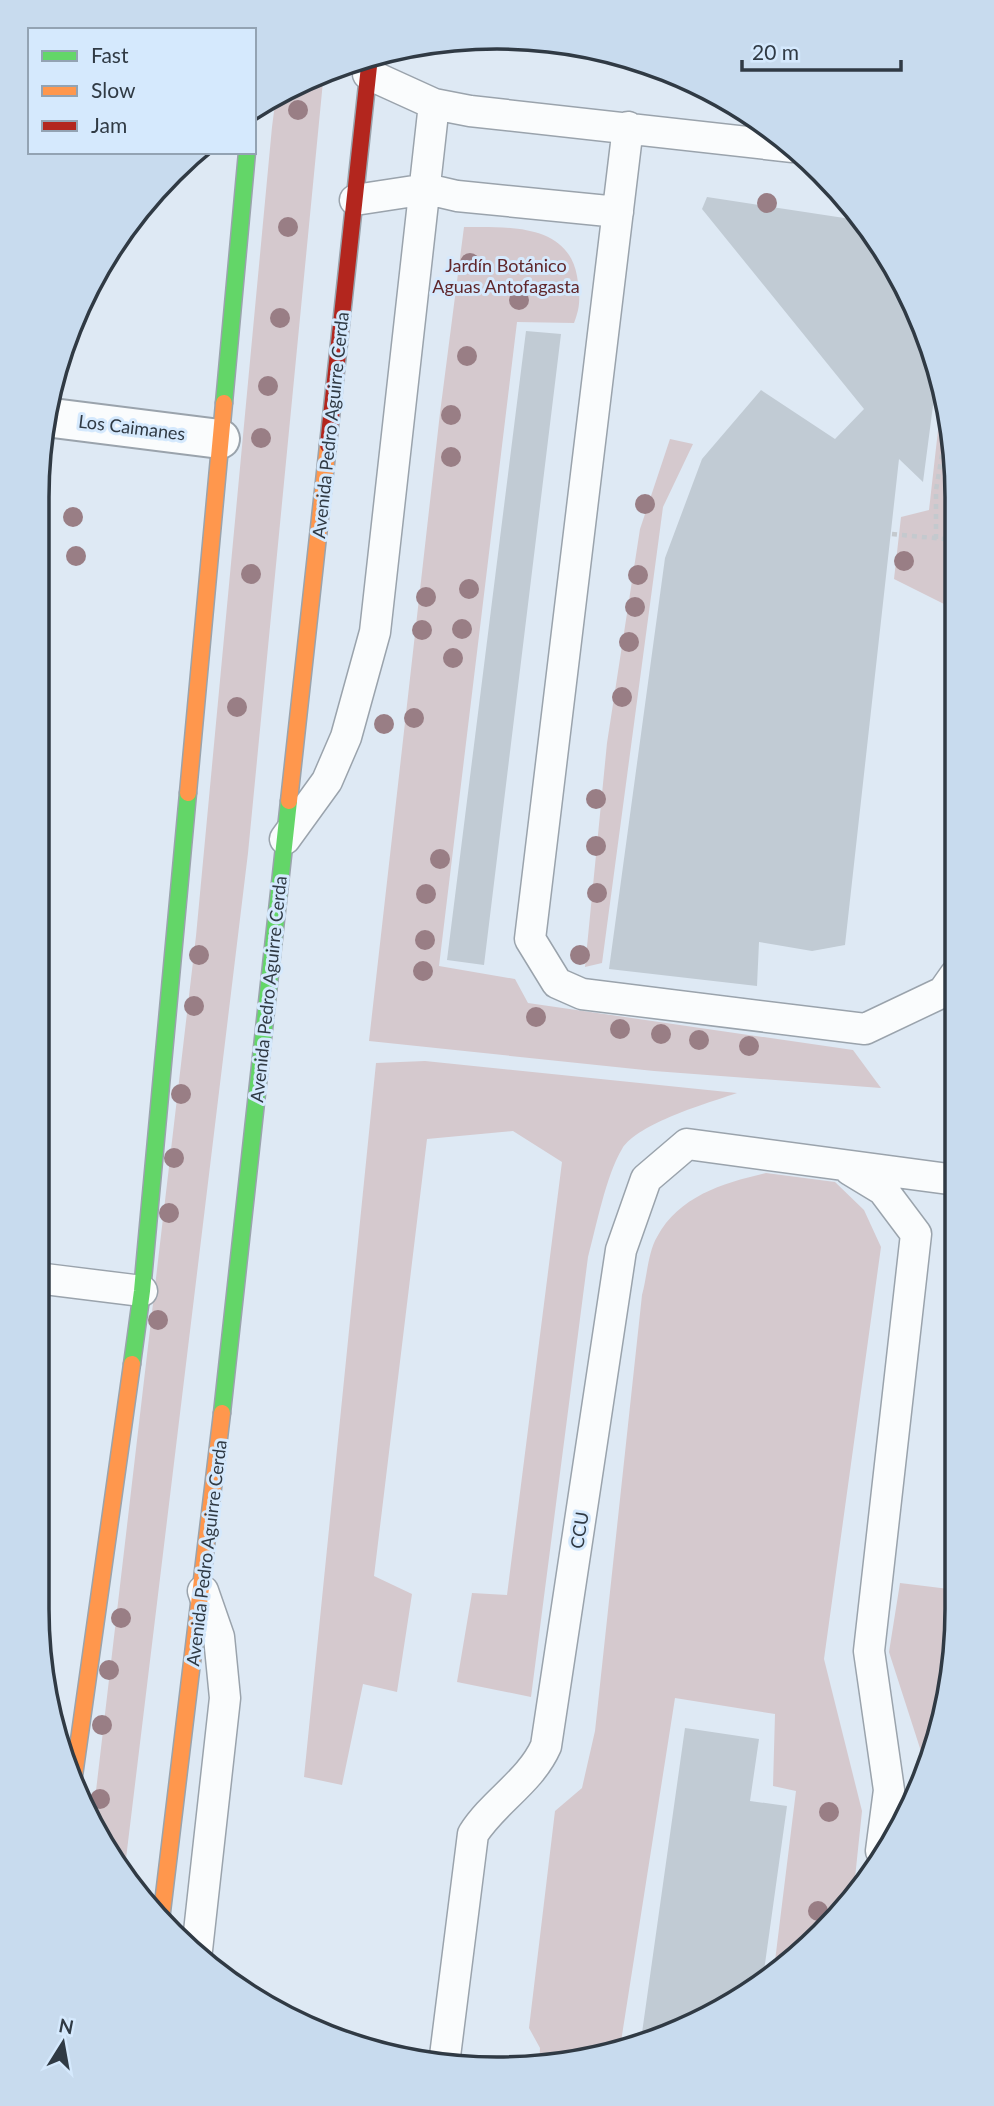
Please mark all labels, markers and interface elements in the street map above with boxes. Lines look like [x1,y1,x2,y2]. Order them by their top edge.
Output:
legend [28,28,256,154]
scale bar [742,28,901,72]
text: 20 m [752,39,799,64]
text: Fast [91,42,129,67]
text: Slow [91,77,136,102]
text: Jam [91,112,127,137]
park label: Jardín Botánico Aguas Antofagasta [432,254,580,297]
street label: Avenida Pedro Aguirre Cerda [307,311,353,539]
street label: Los Caimanes [77,410,187,444]
street label: Avenida Pedro Aguirre Cerda [245,875,291,1103]
street label: Avenida Pedro Aguirre Cerda [181,1439,231,1667]
street label: CCU [565,1510,593,1550]
north arrow [28,2008,98,2078]
text: N [57,2013,76,2039]

